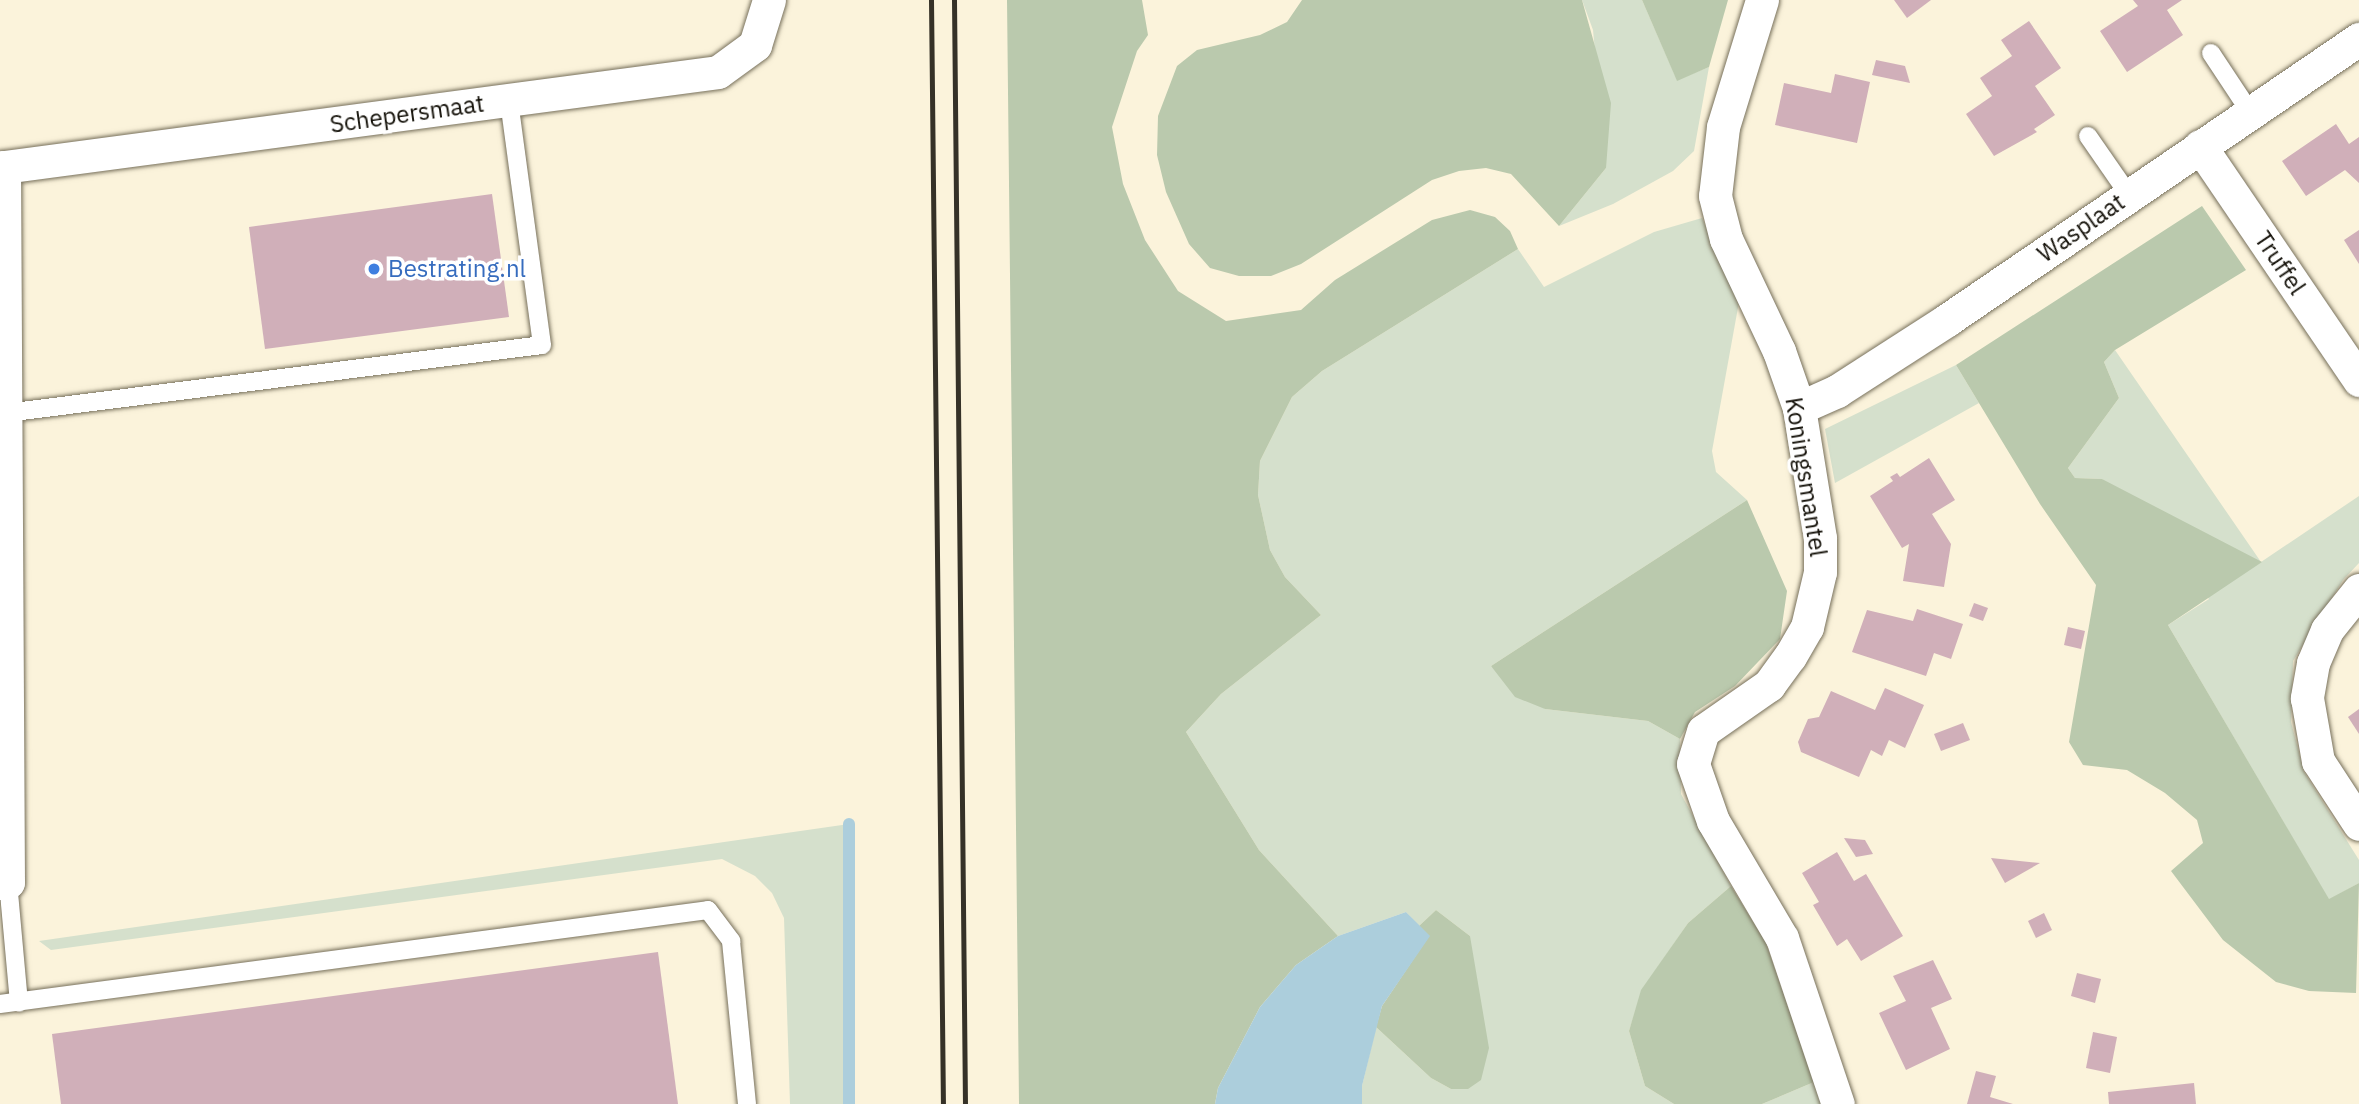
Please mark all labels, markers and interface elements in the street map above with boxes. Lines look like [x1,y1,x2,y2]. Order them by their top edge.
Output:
street label: Schepersmaat [328,89,486,139]
street label: Wasplaat [2032,187,2130,269]
street label: Truffel [2248,226,2312,300]
place label: Bestrating.nl [388,255,526,283]
marker: Bestrating.nl [366,261,382,277]
street label: Koningsmantel [1779,395,1833,559]

